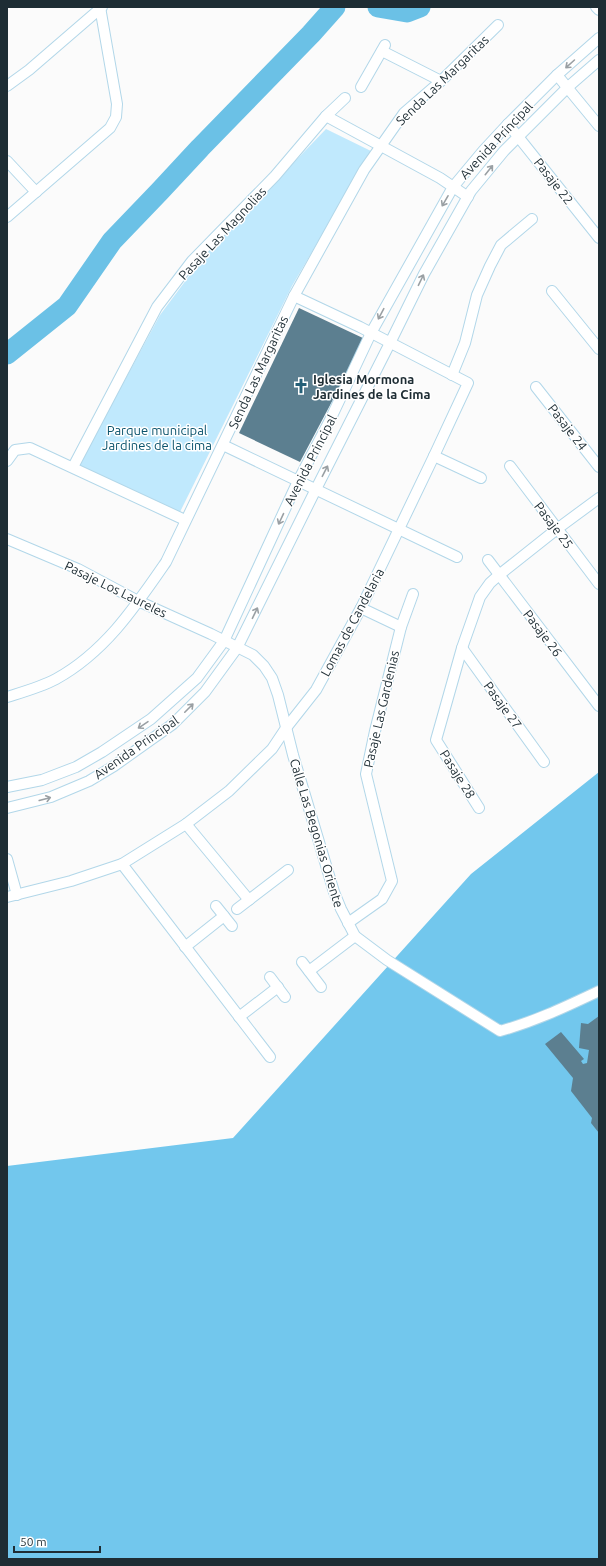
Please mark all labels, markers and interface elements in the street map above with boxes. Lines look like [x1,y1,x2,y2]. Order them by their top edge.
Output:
street label: Senda Las Margaritas [393,32,491,128]
one-way arrow [565,60,575,69]
street label: Avenida Principal [457,98,536,181]
street label: Pasaje 22 [532,155,576,207]
one-way arrow [484,164,493,175]
street label: Pasaje Las Magnolias [176,184,269,282]
one-way arrow [440,195,448,207]
one-way arrow [418,274,425,286]
one-way arrow [377,308,385,320]
street label: Senda Las Margaritas [226,313,291,431]
place label: Iglesia Mormona Jardines de la Cima [313,372,431,401]
church icon: Iglesia Mormona Jardines de la Cima [292,377,310,395]
street label: Pasaje 24 [546,401,590,453]
street label: Avenida Principal [281,412,339,508]
park label: Parque municipal Jardines de la cima [102,423,212,452]
one-way arrow [322,466,329,478]
street label: Pasaje 25 [532,499,576,551]
one-way arrow [276,512,284,524]
street label: Pasaje Los Laureles [63,558,170,620]
street label: Lomas de Candelaria [318,566,386,678]
one-way arrow [252,607,259,619]
street label: Pasaje 26 [521,607,565,659]
street label: Pasaje Las Gardenias [361,649,401,769]
street label: Pasaje 27 [481,679,525,731]
one-way arrow [184,703,194,713]
street label: Avenida Principal [91,712,181,781]
one-way arrow [137,721,149,729]
street label: Pasaje 28 [438,747,478,801]
street label: Calle Las Begonias Oriente [288,757,346,909]
one-way arrow [38,794,51,802]
scale bar [14,1528,100,1554]
text: 50 m [20,1535,47,1548]

